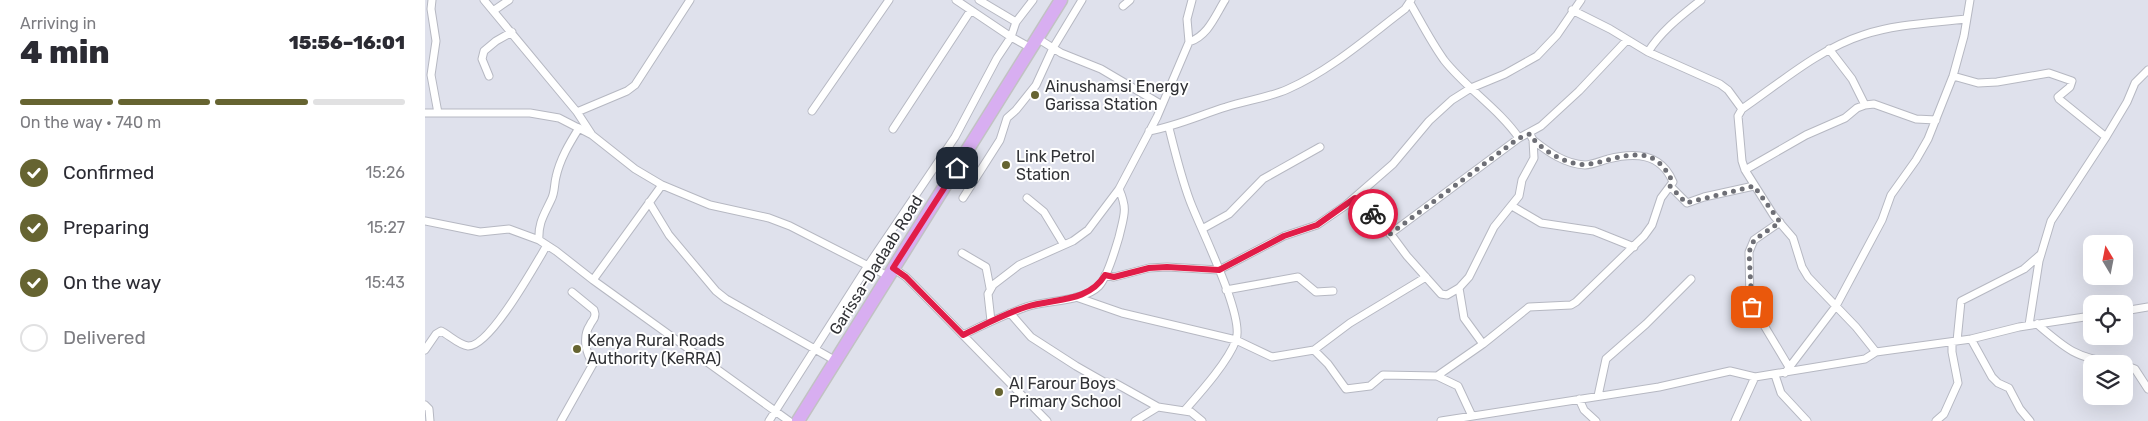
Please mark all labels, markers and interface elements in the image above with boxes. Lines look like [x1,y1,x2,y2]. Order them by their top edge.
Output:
text: Arriving in [20,14,96,33]
text: 15:56–16:01 [289,31,405,54]
text: 4 min [20,33,110,71]
place label: Ainushamsi Energy Garissa Station [1045,77,1189,114]
marker: Ainushamsi Energy Garissa Station [1029,89,1041,101]
text: On the way · 740 m [20,113,161,132]
pin [936,147,978,189]
place label: Link Petrol Station [1016,147,1095,184]
icon: home [943,154,971,182]
icon: check [20,159,48,187]
marker: Link Petrol Station [1000,159,1012,171]
text: Confirmed [63,161,154,184]
text: 15:26 [366,163,405,182]
courier [1348,189,1398,239]
street label: Garissa-Dadaab Road [825,192,927,338]
icon: bike [1359,200,1387,228]
icon: check [20,214,48,242]
text: Preparing [63,216,149,239]
text: 15:27 [367,218,405,237]
north arrow [2083,235,2133,285]
map controls [2083,235,2133,405]
icon: check [20,269,48,297]
text: On the way [63,271,161,294]
text: 15:43 [365,273,405,292]
pin [1731,286,1773,328]
icon: bag [1738,293,1766,321]
button: locate [2083,295,2133,345]
text: Delivered [63,326,146,349]
place label: Kenya Rural Roads Authority (KeRRA) [587,331,725,368]
marker: Kenya Rural Roads Authority (KeRRA) [571,343,583,355]
button: layers [2083,355,2133,405]
place label: Al Farour Boys Primary School [1009,374,1121,411]
marker: Al Farour Boys Primary School [993,386,1005,398]

